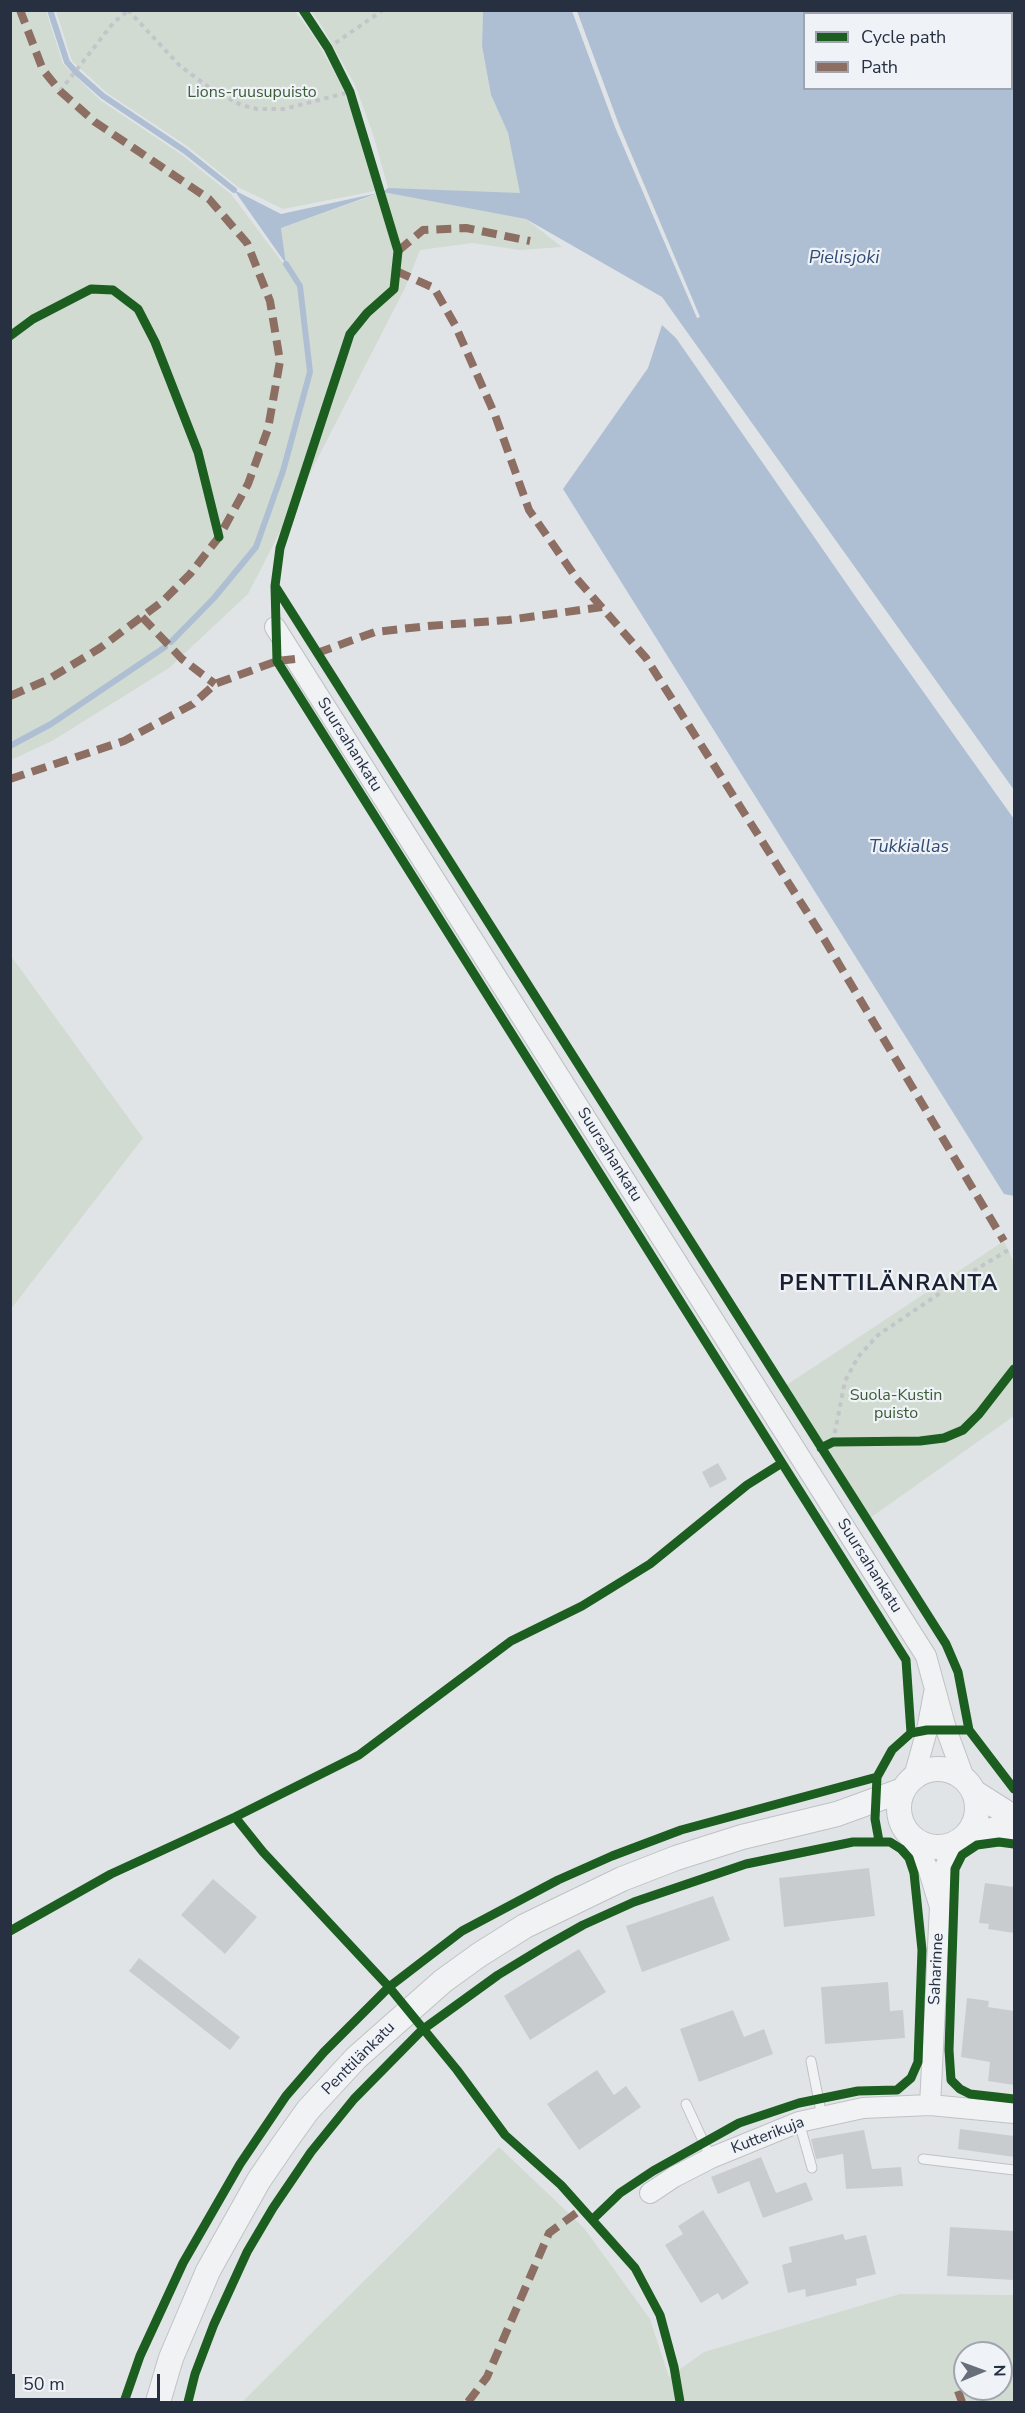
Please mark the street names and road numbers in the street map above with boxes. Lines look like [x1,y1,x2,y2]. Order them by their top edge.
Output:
street label: Suursahankatu [312,694,386,796]
street label: Suursahankatu [572,1104,646,1206]
street label: Suursahankatu [832,1515,906,1617]
street label: Saharinne [926,1933,948,2005]
street label: Penttilänkatu [318,2018,400,2100]
street label: Kutterikuja [729,2113,807,2159]

